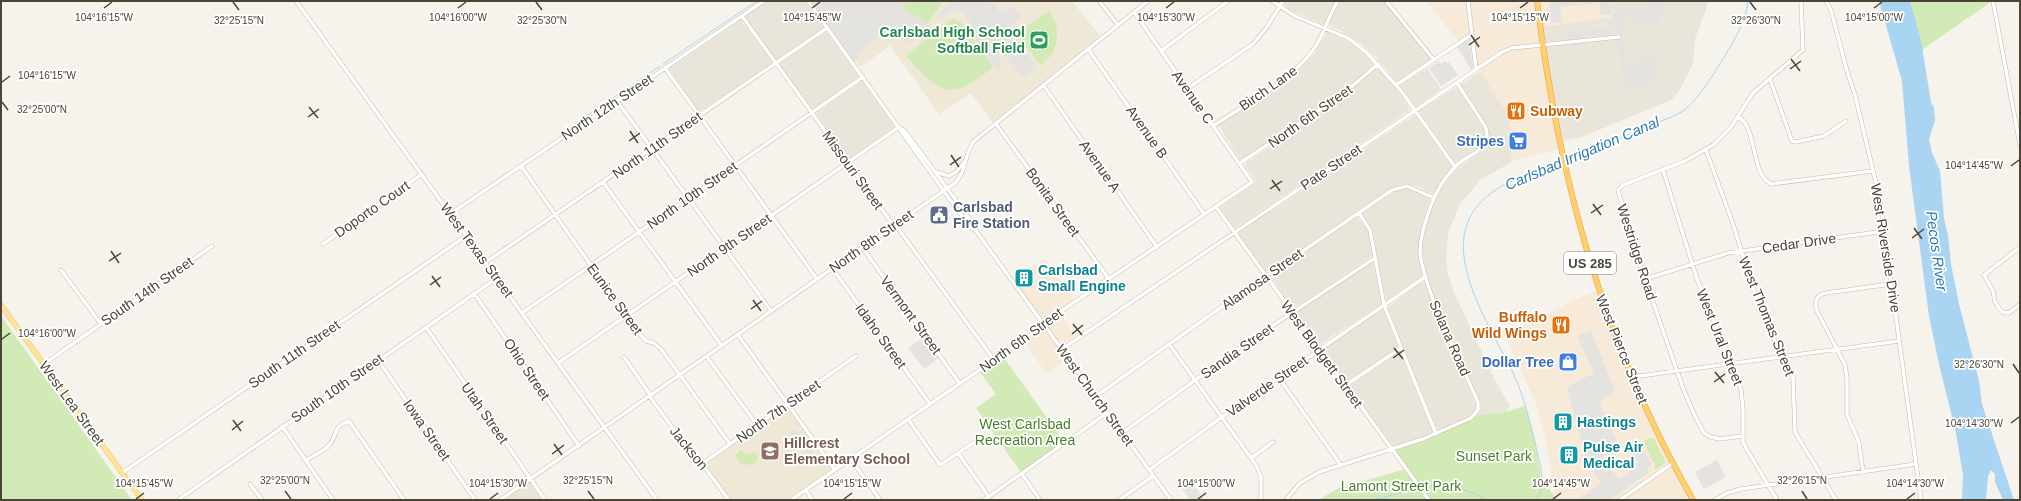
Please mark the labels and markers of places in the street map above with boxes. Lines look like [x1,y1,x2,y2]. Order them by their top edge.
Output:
place label: Carlsbad High School Softball Field [880,24,1025,56]
sports icon: Carlsbad High School Softball Field [1028,29,1050,51]
restaurant icon: Subway [1505,100,1527,122]
place label: Subway [1530,103,1583,119]
supermarket icon: Stripes [1507,130,1529,152]
place label: Stripes [1457,133,1504,149]
place label: Carlsbad Fire Station [953,199,1030,231]
public building icon: Carlsbad Fire Station [928,204,950,226]
place label: Carlsbad Small Engine [1038,262,1126,294]
building icon: Carlsbad Small Engine [1013,267,1035,289]
place label: Buffalo Wild Wings [1472,309,1547,341]
restaurant icon: Buffalo Wild Wings [1550,314,1572,336]
shop icon: Dollar Tree [1557,351,1579,373]
place label: Dollar Tree [1482,354,1554,370]
building icon: Hastings [1552,411,1574,433]
place label: Hastings [1577,414,1636,430]
place label: Hillcrest Elementary School [784,435,910,467]
place label: Pulse Air Medical [1583,439,1644,471]
school or university icon: Hillcrest Elementary School [759,440,781,462]
building icon: Pulse Air Medical [1558,444,1580,466]

